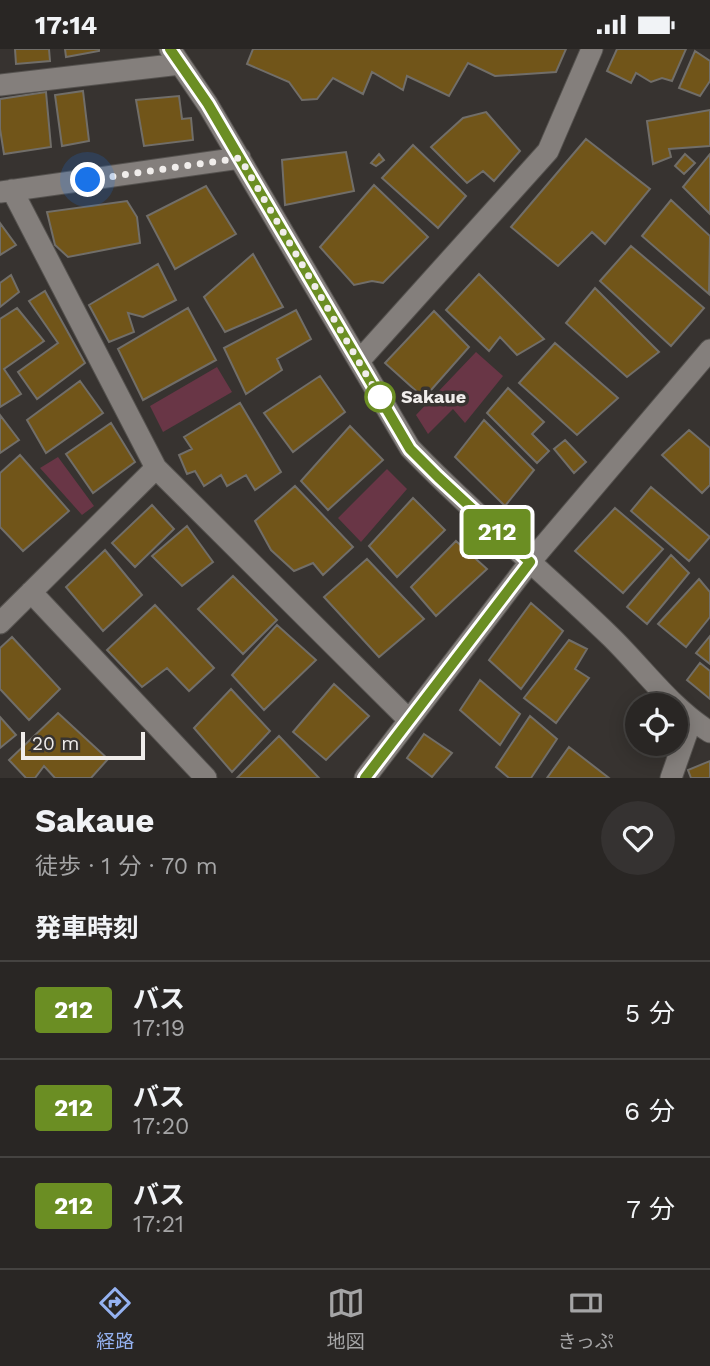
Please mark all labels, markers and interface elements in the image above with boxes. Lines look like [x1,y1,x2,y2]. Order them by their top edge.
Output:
text: 17:14 [35,10,97,40]
your location [70,162,105,197]
marker: Sakaue [365,382,395,412]
place label: Sakaue [401,386,466,407]
line badge: 212 [457,509,537,555]
text: 212 [478,518,516,546]
map controls [625,693,688,756]
button: locate [625,693,688,756]
scale bar [21,729,145,761]
text: 20 m [32,732,79,755]
text: Sakaue [35,801,154,840]
button: heart [601,801,675,875]
text: 徒歩 · 1 分 · 70 m [35,853,218,880]
text: 発車時刻 [35,913,139,943]
text: バス [133,984,185,1014]
text: 212 [54,996,93,1024]
text: 5 分 [625,998,675,1028]
text: 17:19 [133,1015,185,1042]
text: バス [133,1082,185,1112]
text: 212 [54,1094,93,1122]
text: 6 分 [624,1096,675,1126]
text: 17:20 [133,1113,189,1140]
text: バス [133,1180,185,1210]
text: 212 [54,1192,93,1220]
text: 7 分 [626,1194,675,1224]
text: 17:21 [133,1211,184,1238]
tab: 経路 [96,1284,134,1353]
tab: 地図 [327,1284,365,1353]
tab: きっぷ [557,1284,614,1353]

